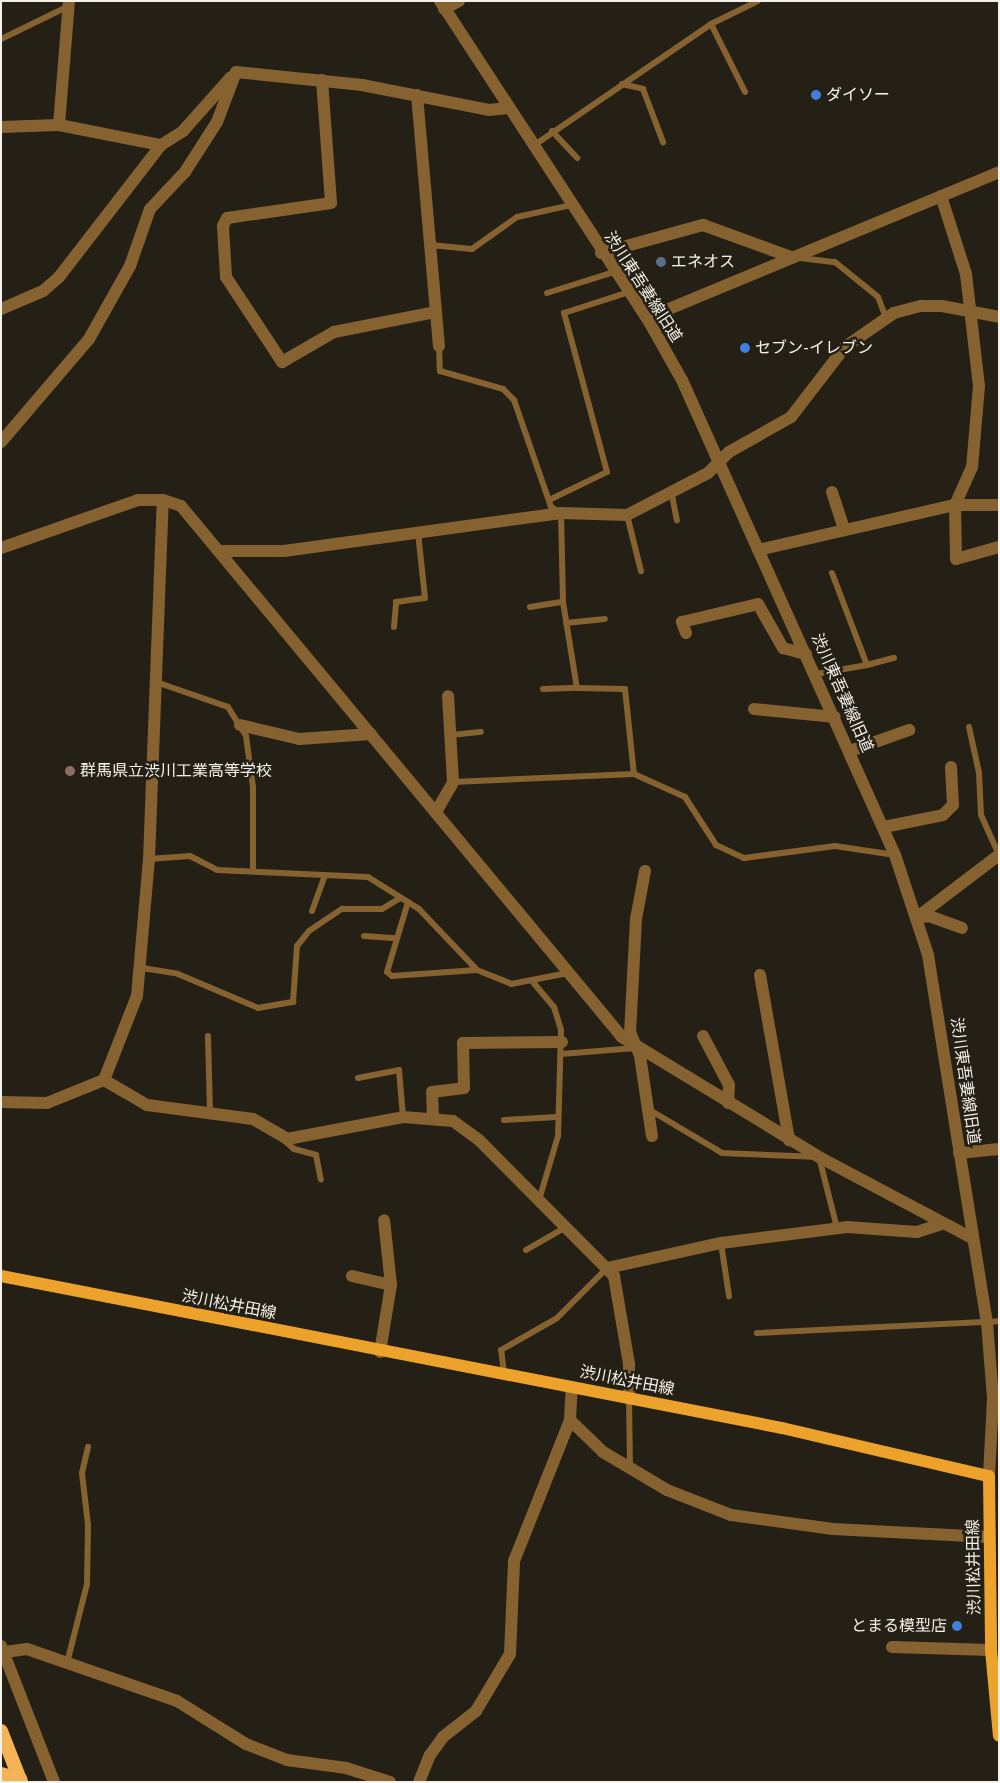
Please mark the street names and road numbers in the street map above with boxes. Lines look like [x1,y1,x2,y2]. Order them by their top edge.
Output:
street label: 渋川東吾妻線旧道 [600,228,686,346]
street label: 渋川東吾妻線旧道 [807,631,877,755]
street label: 渋川東吾妻線旧道 [947,1016,983,1146]
street label: 渋川松井田線 [180,1286,278,1324]
street label: 渋川松井田線 [578,1362,676,1400]
street label: 渋川松井田線 [964,1519,984,1615]

